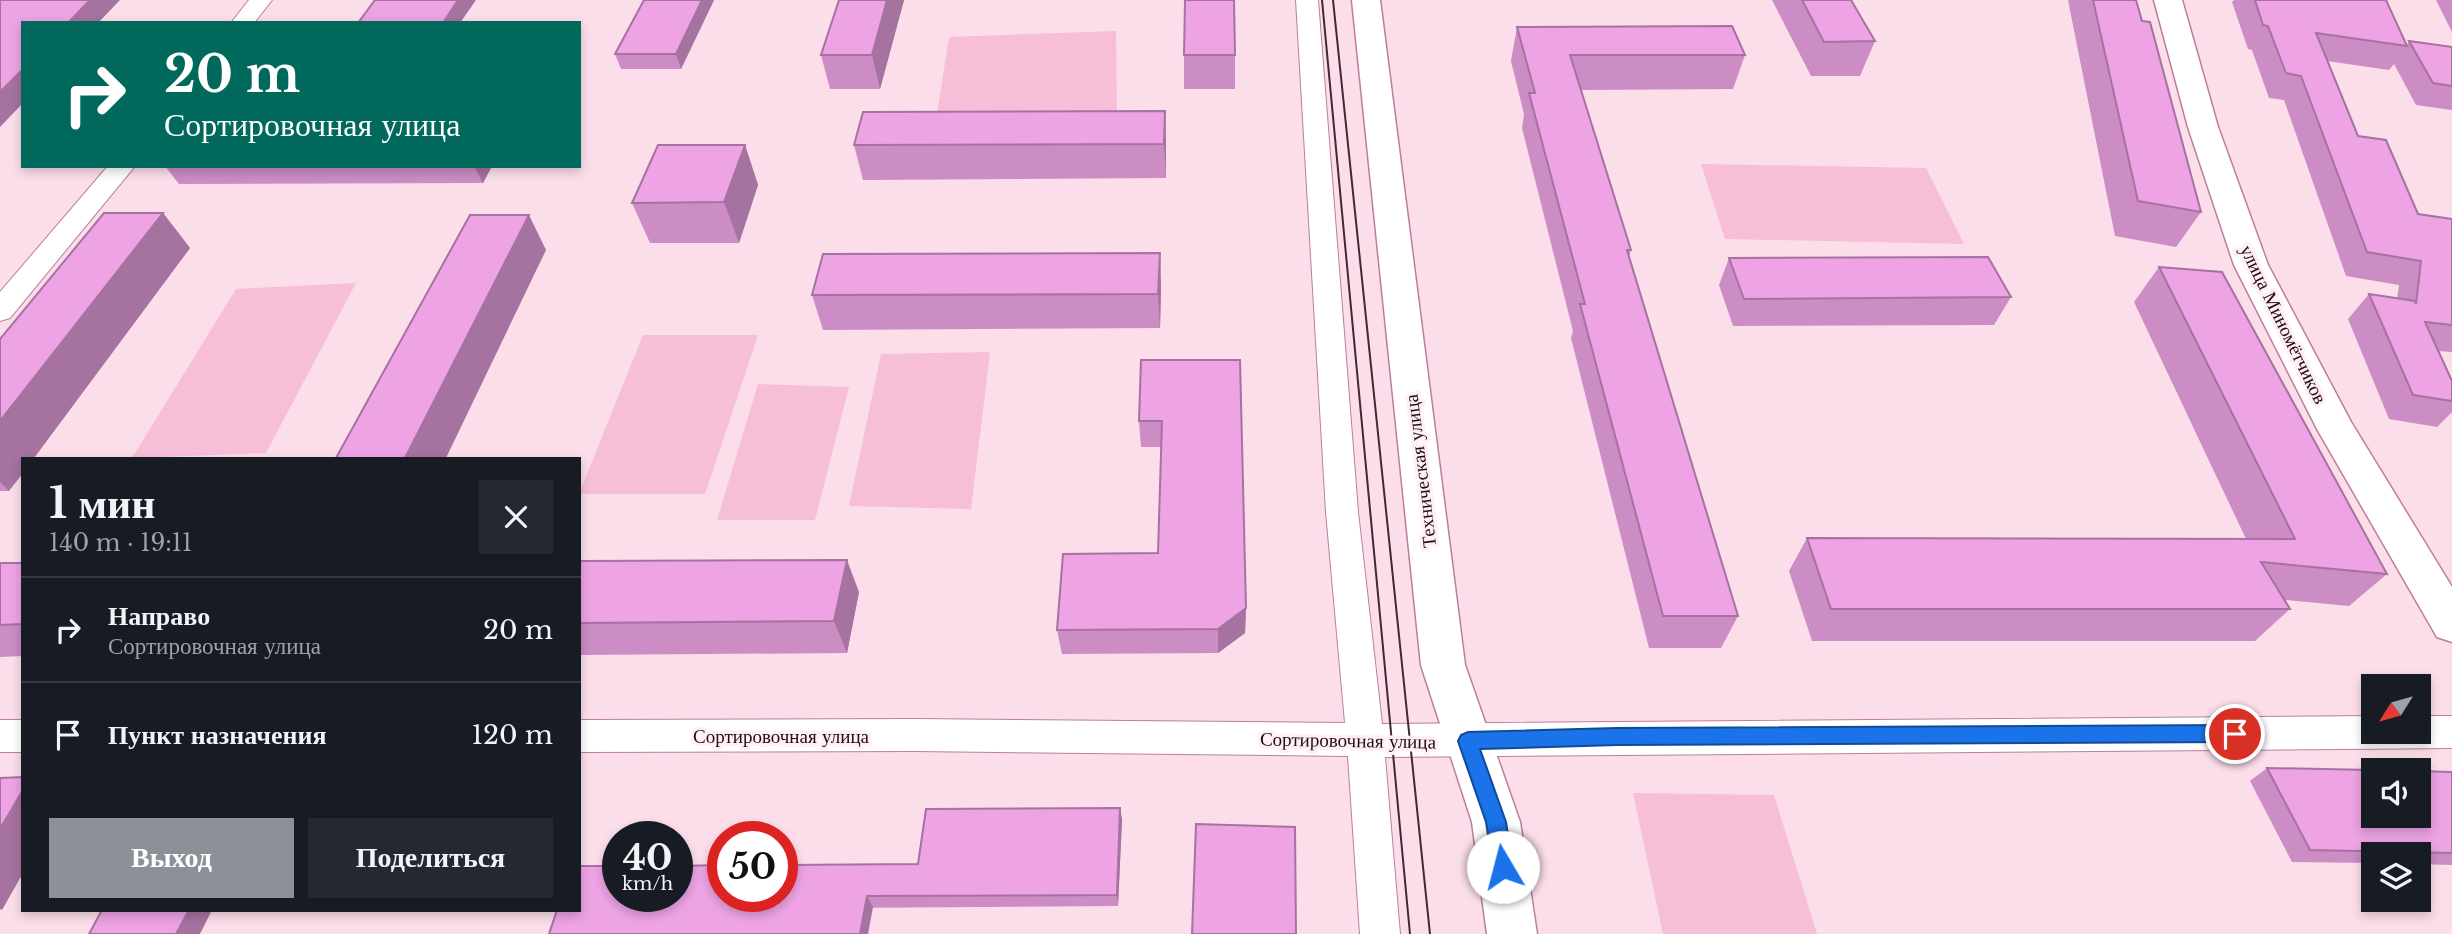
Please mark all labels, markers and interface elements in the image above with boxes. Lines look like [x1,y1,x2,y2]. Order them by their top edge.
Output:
text: 20 m [164,44,300,105]
icon: right [49,49,140,140]
text: Сортировочная улица [164,105,460,145]
street label: улица Миномётчиков [2235,241,2332,407]
street label: Техническая улица [1400,392,1441,549]
text: 1 мин [49,477,156,529]
button: close [479,480,553,554]
text: 140 m · 19:11 [49,529,192,557]
text: Направо [108,600,210,632]
icon: right [49,611,87,649]
text: 20 m [483,614,553,646]
text: Сортировочная улица [108,632,321,660]
north arrow [2361,674,2431,744]
map controls [2361,674,2431,912]
pin [2205,704,2265,764]
icon: arrive [2216,715,2254,753]
icon: arrive [49,716,87,754]
text: Пункт назначения [108,719,326,751]
text: 120 m [471,719,553,751]
street label: Сортировочная улица [693,725,870,748]
street label: Сортировочная улица [1260,727,1437,754]
button: sound [2361,758,2431,828]
button: Выход [49,818,294,898]
button: Поделиться [308,818,553,898]
speed limit sign: 50 [707,821,798,912]
position arrow [1466,830,1540,904]
text: 40 [623,836,672,879]
button: layers [2361,842,2431,912]
text: km/h [622,873,673,895]

